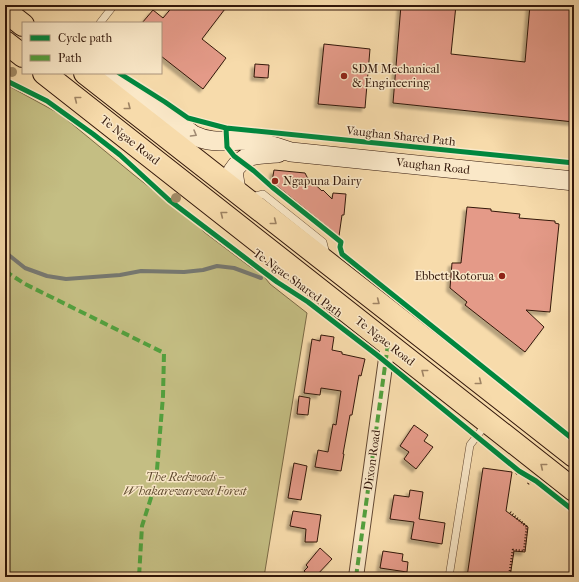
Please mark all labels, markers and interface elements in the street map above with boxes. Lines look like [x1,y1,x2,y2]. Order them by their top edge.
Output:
legend [22,22,162,74]
text: Cycle path [58,31,113,45]
text: Path [58,51,82,65]
place label: SDM Mechanical & Engineering [352,62,440,90]
marker: SDM Mechanical & Engineering [339,71,349,81]
one-way arrow [74,96,81,103]
one-way arrow [124,102,131,109]
street label: Te Ngae Road [97,112,163,168]
street label: Vaughan Shared Path [345,123,457,149]
one-way arrow [190,130,197,137]
street label: Vaughan Road [394,155,471,177]
place label: Ngapuna Dairy [283,174,363,188]
marker: Ngapuna Dairy [270,176,280,186]
one-way arrow [220,211,227,218]
one-way arrow [270,217,277,224]
street label: Te Ngae Shared Path [251,246,346,320]
place label: Ebbett Rotorua [415,269,494,283]
marker: Ebbett Rotorua [497,271,507,281]
one-way arrow [372,297,379,304]
street label: Te Ngae Road [352,313,418,369]
one-way arrow [422,370,429,377]
one-way arrow [475,377,482,384]
street label: Dixon Road [361,428,383,491]
one-way arrow [541,463,548,470]
park label: The Redwoods – Whakarewarewa Forest [124,470,248,498]

